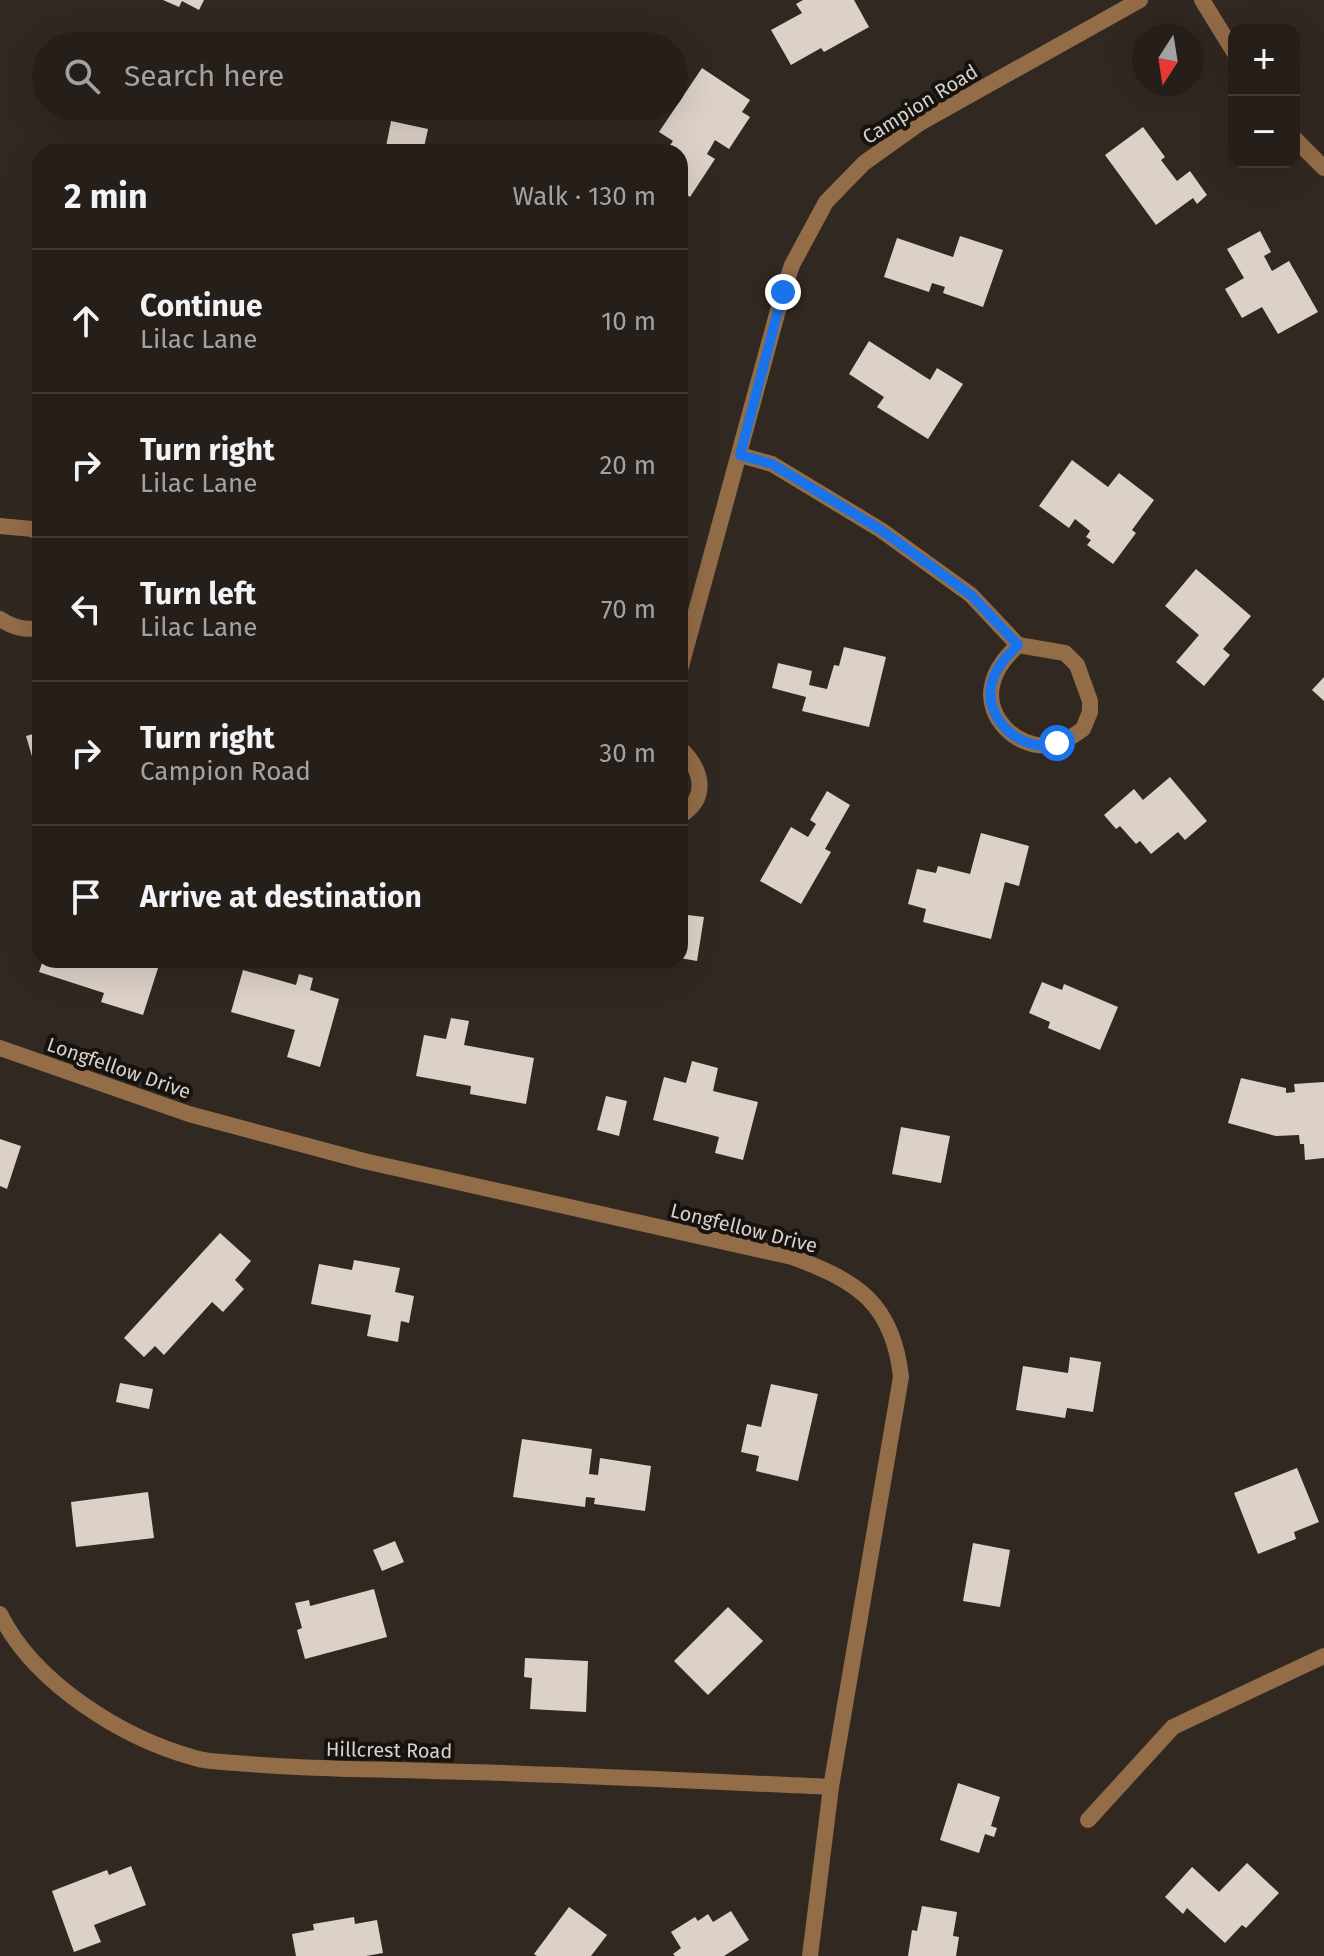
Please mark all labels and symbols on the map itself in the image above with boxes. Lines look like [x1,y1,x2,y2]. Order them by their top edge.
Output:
north arrow [1132,24,1204,96]
street label: Campion Road [858,59,982,149]
route end [765,274,801,310]
route start [1039,725,1075,761]
street label: Longfellow Drive [44,1032,194,1104]
street label: Longfellow Drive [668,1198,820,1258]
street label: Hillcrest Road [326,1737,452,1763]

